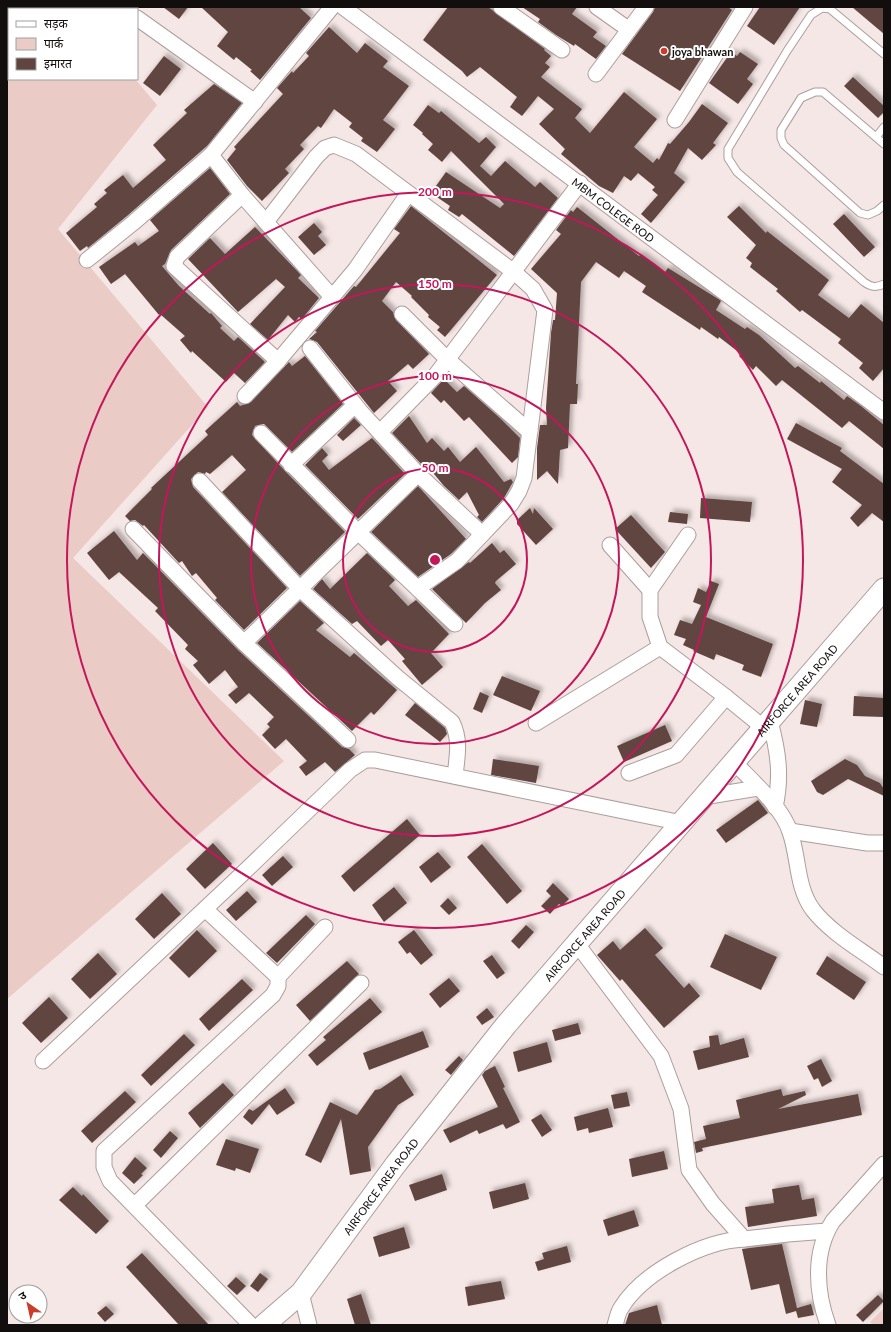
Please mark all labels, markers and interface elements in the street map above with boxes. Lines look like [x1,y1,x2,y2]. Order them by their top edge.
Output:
legend [8,8,138,80]
text: सड़क [44,16,69,31]
text: पार्क [44,36,64,51]
place label: joya bhawan [671,45,733,58]
marker: joya bhawan [659,46,669,56]
text: इमारत [44,56,73,71]
street label: MBM COLEGE ROD [570,175,657,245]
text: 200 m [418,184,452,199]
text: 150 m [418,276,452,291]
text: 100 m [418,368,452,383]
text: 50 m [422,460,448,475]
centre of rings [428,553,442,567]
street label: AIRFORCE AREA ROAD [753,641,840,738]
street label: AIRFORCE AREA ROAD [541,886,628,983]
street label: AIRFORCE AREA ROAD [340,1135,421,1237]
north arrow [8,1284,48,1324]
text: उ [16,1288,29,1302]

